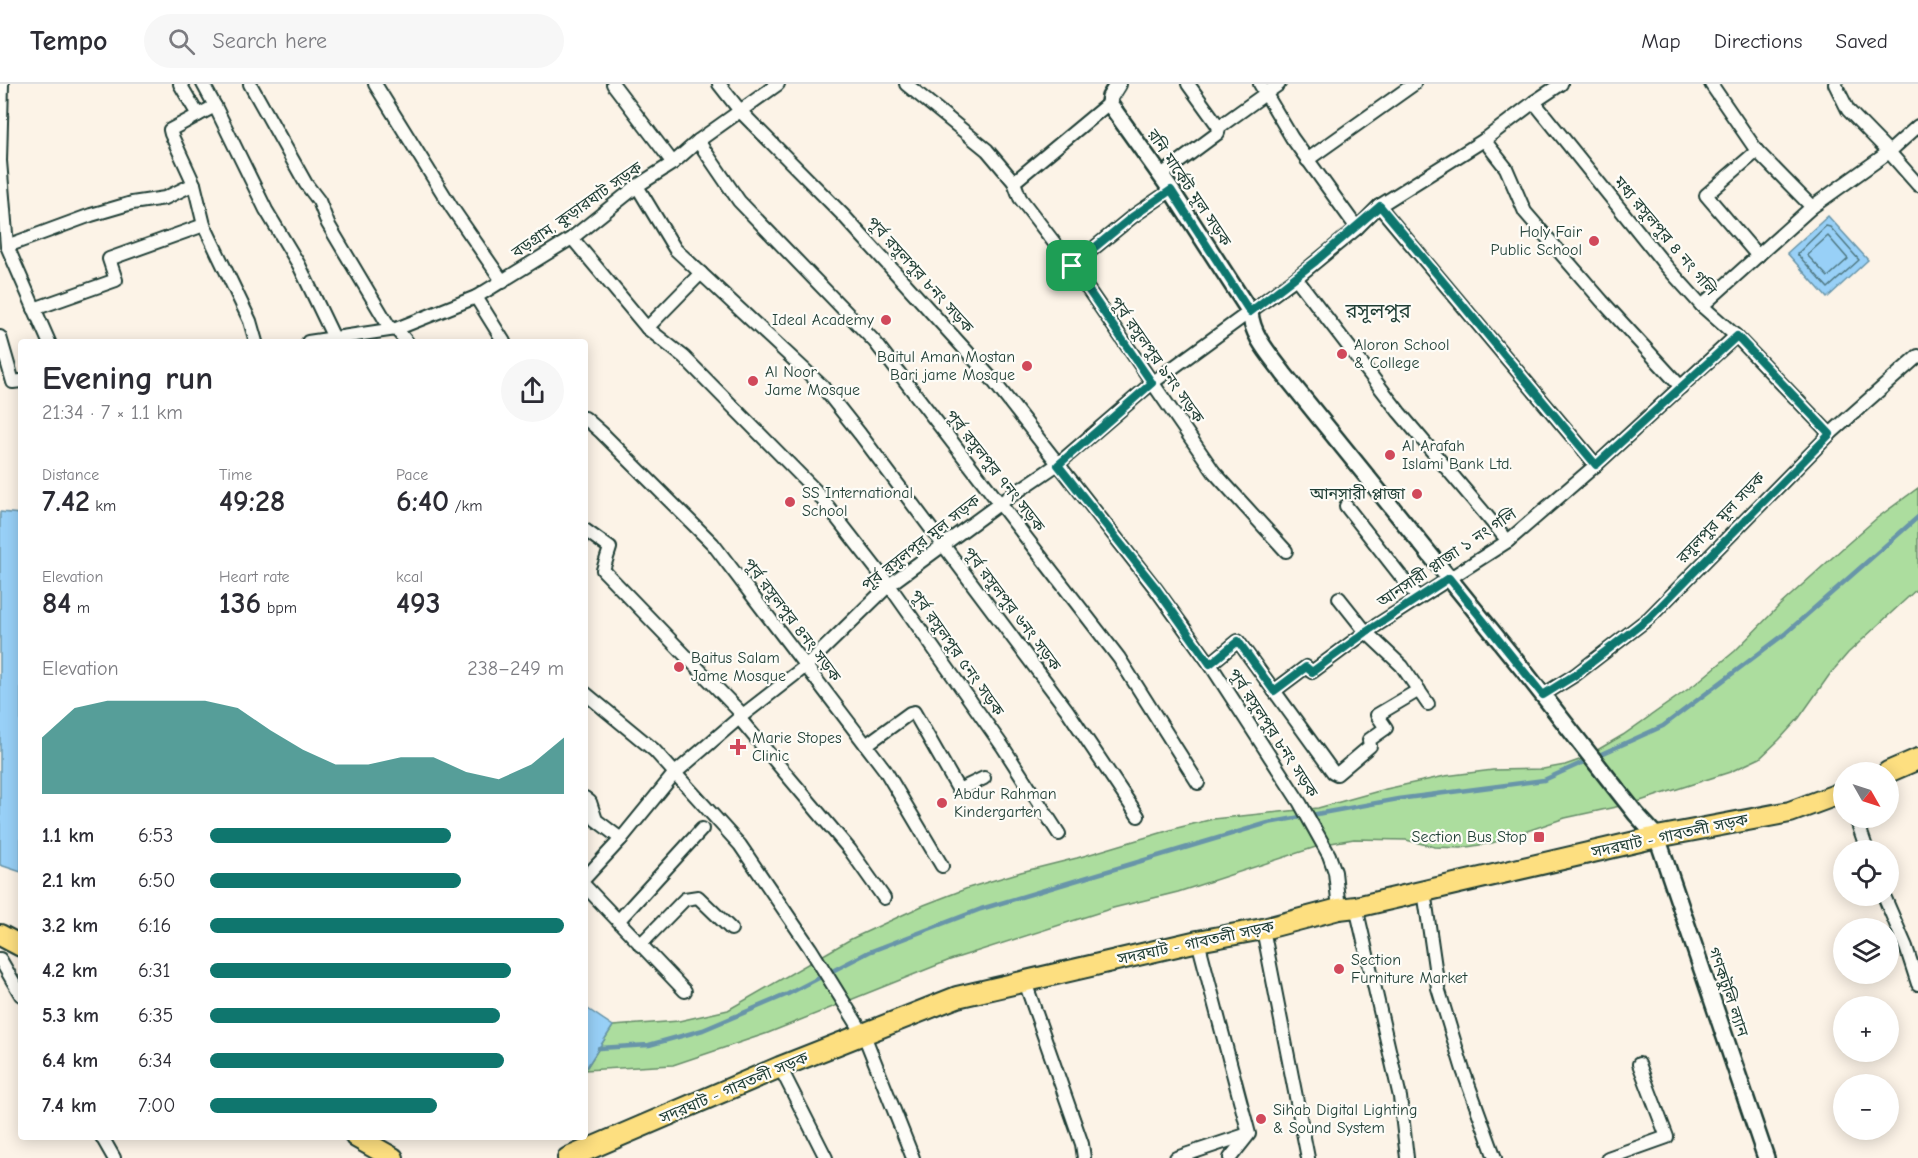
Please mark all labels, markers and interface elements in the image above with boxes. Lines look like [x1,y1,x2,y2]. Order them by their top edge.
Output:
search box [144,14,564,68]
text: Tempo [30,25,108,57]
icon: search [165,25,198,58]
text: Search here [213,28,327,54]
text: Map [1641,29,1681,53]
text: Directions [1714,29,1803,53]
text: Saved [1836,29,1888,53]
street label: রনি মার্কেট মূল সড়ক [1143,125,1236,251]
street label: বড়গ্রাম, কুড়ারঘাট সড়ক [507,157,646,262]
street label: মধ্য রসুলপুর ৪ নং গলি [1609,171,1721,299]
street label: পূর্ব রসুলপুর ৮নং সড়ক [863,213,978,337]
place label: Holy Fair Public School [1491,223,1583,259]
marker: Holy Fair Public School [1587,234,1601,248]
pin [1046,240,1097,291]
icon: arrive [1055,249,1088,282]
street label: পূর্ব রসুলপুর ৯নং সড়ক [1107,293,1209,427]
district label: রসূলপুর [1344,300,1412,324]
place label: Ideal Academy [772,311,875,329]
marker: Ideal Academy [879,313,893,327]
place label: Aloron School & College [1354,336,1450,372]
marker: Aloron School & College [1335,347,1349,361]
place label: Baitul Aman Mostan Bari jame Mosque [877,348,1015,384]
text: Evening run [42,359,213,397]
button: share [501,359,564,422]
marker: Baitul Aman Mostan Bari jame Mosque [1020,359,1034,373]
place label: Al Noor Jame Mosque [765,363,860,399]
marker: Al Noor Jame Mosque [746,374,760,388]
text: 21:34 · 7 × 1.1 km [42,401,183,424]
street label: পূর্ব রসুলপুর ৭নং সড়ক [942,406,1050,536]
place label: Al Arafah Islami Bank Ltd. [1402,437,1512,473]
marker: Al Arafah Islami Bank Ltd. [1383,448,1397,462]
text: Distance [42,466,99,484]
text: Time [219,466,252,484]
text: Pace [396,466,428,484]
street label: রসুলপুর মূল সড়ক [1673,468,1769,568]
text: 7.42 [42,484,90,519]
text: 49:28 [219,484,285,519]
text: 6:40 [396,484,449,519]
place label: SS International School [802,484,913,520]
place label: আনসারী প্লাজা [1309,484,1406,503]
marker: আনসারী প্লাজা [1410,487,1424,501]
street label: পূর্ব রসুলপুর মূল সড়ক [858,490,985,595]
marker: SS International School [783,495,797,509]
text: km [90,497,116,515]
text: /km [449,497,482,515]
street label: আনসারী প্লাজা ১ নং গলি [1373,504,1520,612]
street label: পূর্ব রসুলপুর ৬নং সড়ক [960,543,1066,675]
street label: পূর্ব রসুলপুর ৪নং সড়ক [740,554,846,686]
text: Elevation [42,568,103,586]
text: Heart rate [219,568,290,586]
text: kcal [396,568,423,586]
text: 84 [42,586,71,621]
text: 136 [219,586,261,621]
text: 493 [396,586,441,621]
street label: পূর্ব রসুলপুর ৫নং সড়ক [907,586,1009,720]
text: m [71,599,90,617]
text: bpm [261,599,297,617]
place label: Baitus Salam Jame Mosque [691,649,786,685]
text: Elevation [42,657,119,680]
text: 238–249 m [467,657,564,680]
marker: Baitus Salam Jame Mosque [672,660,686,674]
street label: পূর্ব রসুলপুর ৮নং সড়ক [1225,665,1323,802]
place label: Marie Stopes Clinic [752,729,842,765]
marker: Marie Stopes Clinic [729,738,747,756]
north arrow [1833,762,1899,828]
map controls [1833,762,1899,1140]
place label: Abdur Rahman Kindergarten [954,785,1057,821]
marker: Abdur Rahman Kindergarten [935,796,949,810]
street label: সদরঘাট - গাবতলী সড়ক [1589,809,1751,862]
text: 1.1 km [42,824,94,847]
text: 6:53 [138,824,173,847]
place label: Section Bus Stop [1412,828,1527,846]
marker: Section Bus Stop [1532,830,1546,844]
button: locate [1833,840,1899,906]
text: 2.1 km [42,869,96,892]
text: 6:50 [138,869,175,892]
text: 3.2 km [42,914,98,937]
text: 6:16 [138,914,171,937]
street label: সদরঘাট - গাবতলী সড়ক [1115,916,1277,969]
button: layers [1833,918,1899,984]
street label: গণকটুলি ল্যান [1704,945,1753,1039]
place label: Section Furniture Market [1351,951,1468,987]
text: 4.2 km [42,959,98,982]
text: 6:31 [138,959,171,982]
marker: Section Furniture Market [1332,962,1346,976]
button: + [1833,996,1899,1062]
text: 5.3 km [42,1004,99,1027]
text: 6:35 [138,1004,173,1027]
street label: সদরঘাট - গাবতলী সড়ক [656,1047,812,1128]
text: 6.4 km [42,1049,98,1072]
text: 6:34 [138,1049,172,1072]
button: − [1833,1074,1899,1140]
text: 7.4 km [42,1094,97,1117]
text: 7:00 [138,1094,175,1117]
place label: Sihab Digital Lighting & Sound System [1273,1101,1417,1137]
marker: Sihab Digital Lighting & Sound System [1254,1112,1268,1126]

